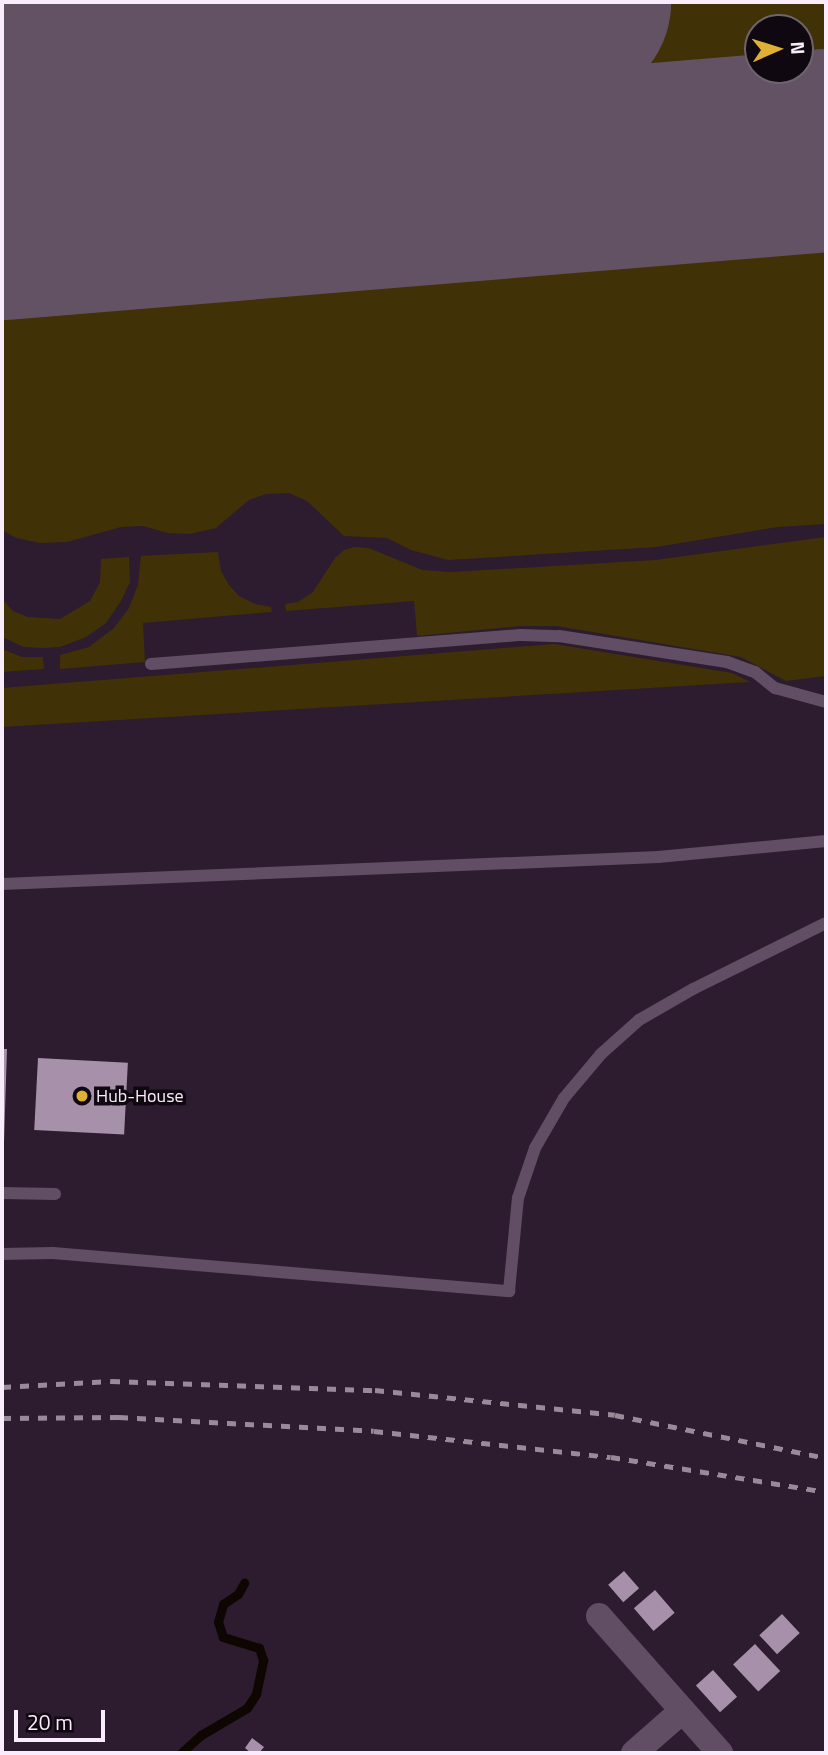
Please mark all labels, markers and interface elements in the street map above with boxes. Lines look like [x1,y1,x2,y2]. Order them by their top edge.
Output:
north arrow [744,14,814,84]
text: N [784,41,813,55]
place label: Hub-House [96,1085,184,1107]
marker: Hub-House [74,1088,90,1104]
scale bar [18,1696,108,1740]
text: 20 m [27,1706,73,1738]

